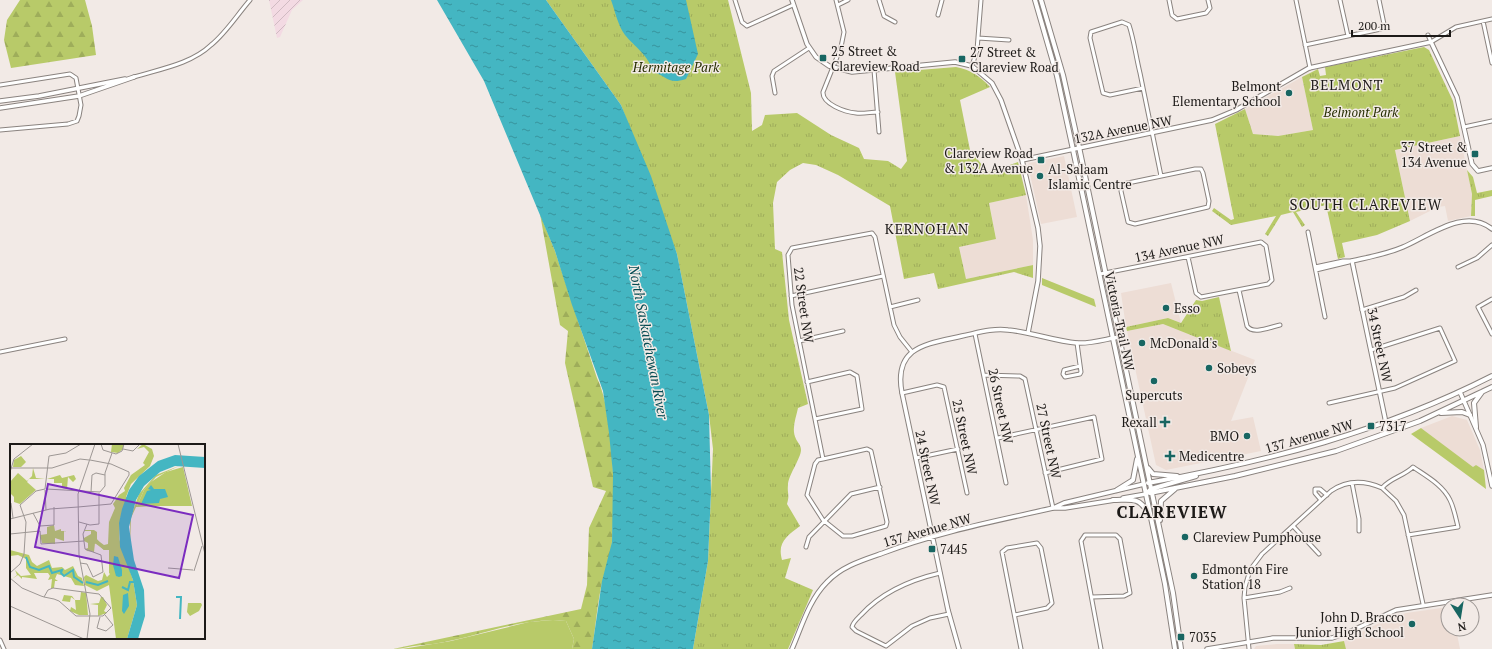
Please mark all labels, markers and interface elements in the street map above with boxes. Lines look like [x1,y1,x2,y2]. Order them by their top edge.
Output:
scale bar [1352,12,1450,38]
text: 200 m [1358,18,1391,33]
place label: 25 Street & Clareview Road [831,42,920,75]
place label: 27 Street & Clareview Road [970,43,1059,76]
marker: 25 Street & Clareview Road [818,53,828,63]
marker: 27 Street & Clareview Road [957,54,967,64]
park label: Hermitage Park [632,58,720,76]
district label: BELMONT [1311,75,1383,94]
place label: Belmont Elementary School [1172,77,1281,110]
marker: Belmont Elementary School [1284,88,1294,98]
park label: Belmont Park [1323,103,1399,121]
street label: 132A Avenue NW [1072,110,1174,147]
place label: 37 Street & 134 Avenue [1401,138,1467,171]
place label: Clareview Road & 132A Avenue [944,144,1033,177]
marker: 37 Street & 134 Avenue [1470,149,1480,159]
marker: Clareview Road & 132A Avenue [1036,155,1046,165]
place label: Al-Salaam Islamic Centre [1048,160,1132,193]
marker: Al-Salaam Islamic Centre [1035,171,1045,181]
district label: SOUTH CLAREVIEW [1290,194,1442,214]
district label: KERNOHAN [885,219,969,238]
street label: 134 Avenue NW [1133,230,1226,266]
water label: North Saskatchewan River [625,262,673,421]
street label: 22 Street NW [790,266,818,345]
street label: Victoria Trail NW [1101,270,1140,373]
place label: Esso [1174,299,1200,317]
marker: Esso [1161,303,1171,313]
street label: 34 Street NW [1363,306,1397,385]
place label: McDonald's [1150,334,1217,352]
marker: McDonald's [1137,338,1147,348]
place label: Sobeys [1217,359,1257,377]
marker: Sobeys [1204,363,1214,373]
street label: 26 Street NW [984,367,1018,446]
marker: Supercuts [1149,376,1159,386]
place label: Supercuts [1125,386,1183,404]
street label: 25 Street NW [948,398,982,477]
street label: 27 Street NW [1032,402,1066,481]
place label: Rexall [1122,413,1157,431]
street label: 137 Avenue NW [1263,415,1356,457]
marker: Rexall [1160,417,1170,427]
place label: 7317 [1379,417,1407,435]
marker: 7317 [1366,421,1376,431]
place label: BMO [1210,427,1239,445]
street label: 24 Street NW [911,429,945,508]
marker: BMO [1242,431,1252,441]
inset map [10,444,205,639]
place label: Medicentre [1179,447,1244,465]
marker: Medicentre [1164,450,1176,462]
district label: CLAREVIEW [1116,500,1228,523]
street label: 137 Avenue NW [881,509,974,551]
place label: Clareview Pumphouse [1193,528,1321,546]
marker: Clareview Pumphouse [1180,532,1190,542]
place label: 7445 [940,540,968,558]
marker: 7445 [927,544,937,554]
place label: Edmonton Fire Station 18 [1202,560,1288,593]
marker: Edmonton Fire Station 18 [1189,571,1199,581]
north arrow [1440,597,1480,637]
place label: John D. Bracco Junior High School [1295,608,1404,641]
marker: John D. Bracco Junior High School [1407,619,1417,629]
text: N [1456,619,1468,635]
place label: 7035 [1189,628,1217,646]
marker: 7035 [1176,632,1186,642]

